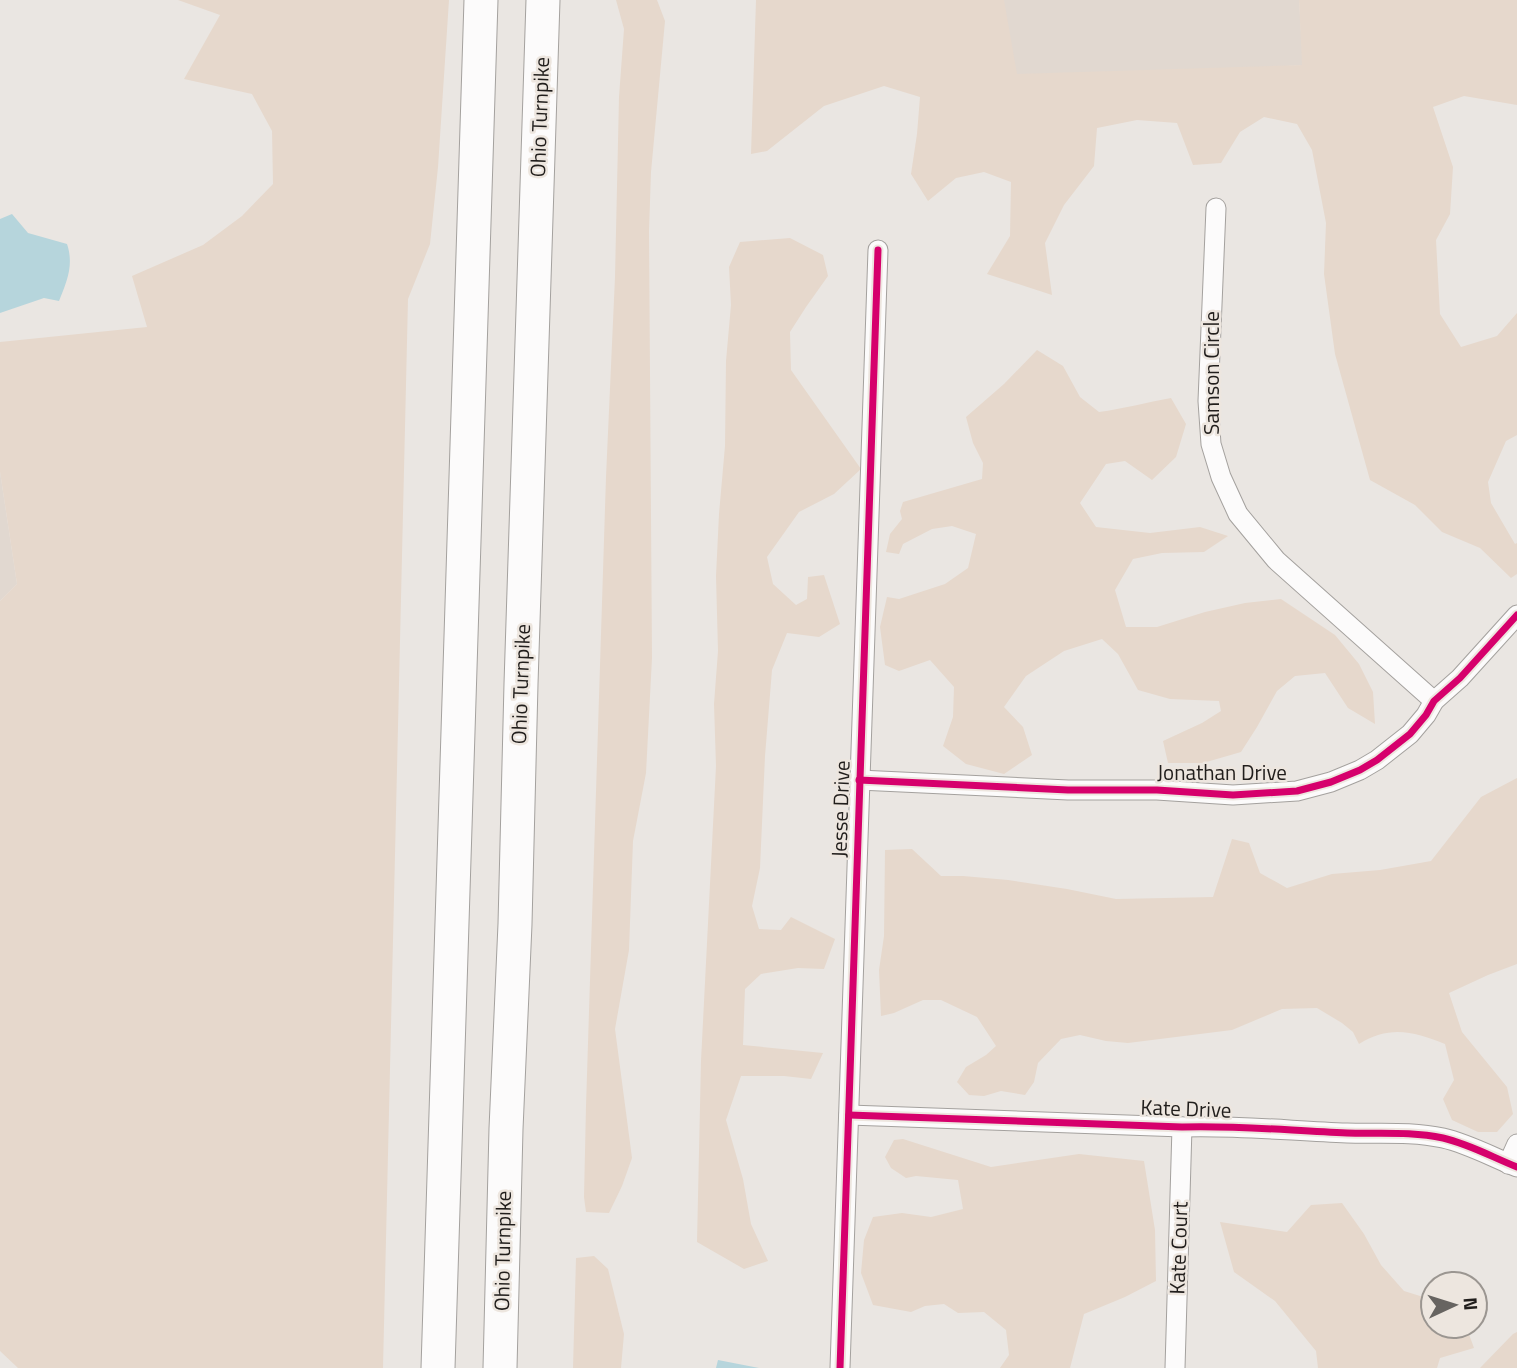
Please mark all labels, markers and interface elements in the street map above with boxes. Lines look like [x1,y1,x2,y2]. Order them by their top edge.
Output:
street label: Ohio Turnpike [521,56,557,178]
street label: Samson Circle [1195,311,1227,435]
street label: Ohio Turnpike [502,623,538,745]
street label: Jonathan Drive [1157,756,1287,788]
street label: Jesse Drive [822,760,858,858]
street label: Kate Drive [1140,1090,1232,1126]
street label: Ohio Turnpike [485,1191,519,1311]
street label: Kate Court [1160,1200,1196,1295]
north arrow [1419,1270,1489,1340]
text: N [1457,1296,1486,1311]

